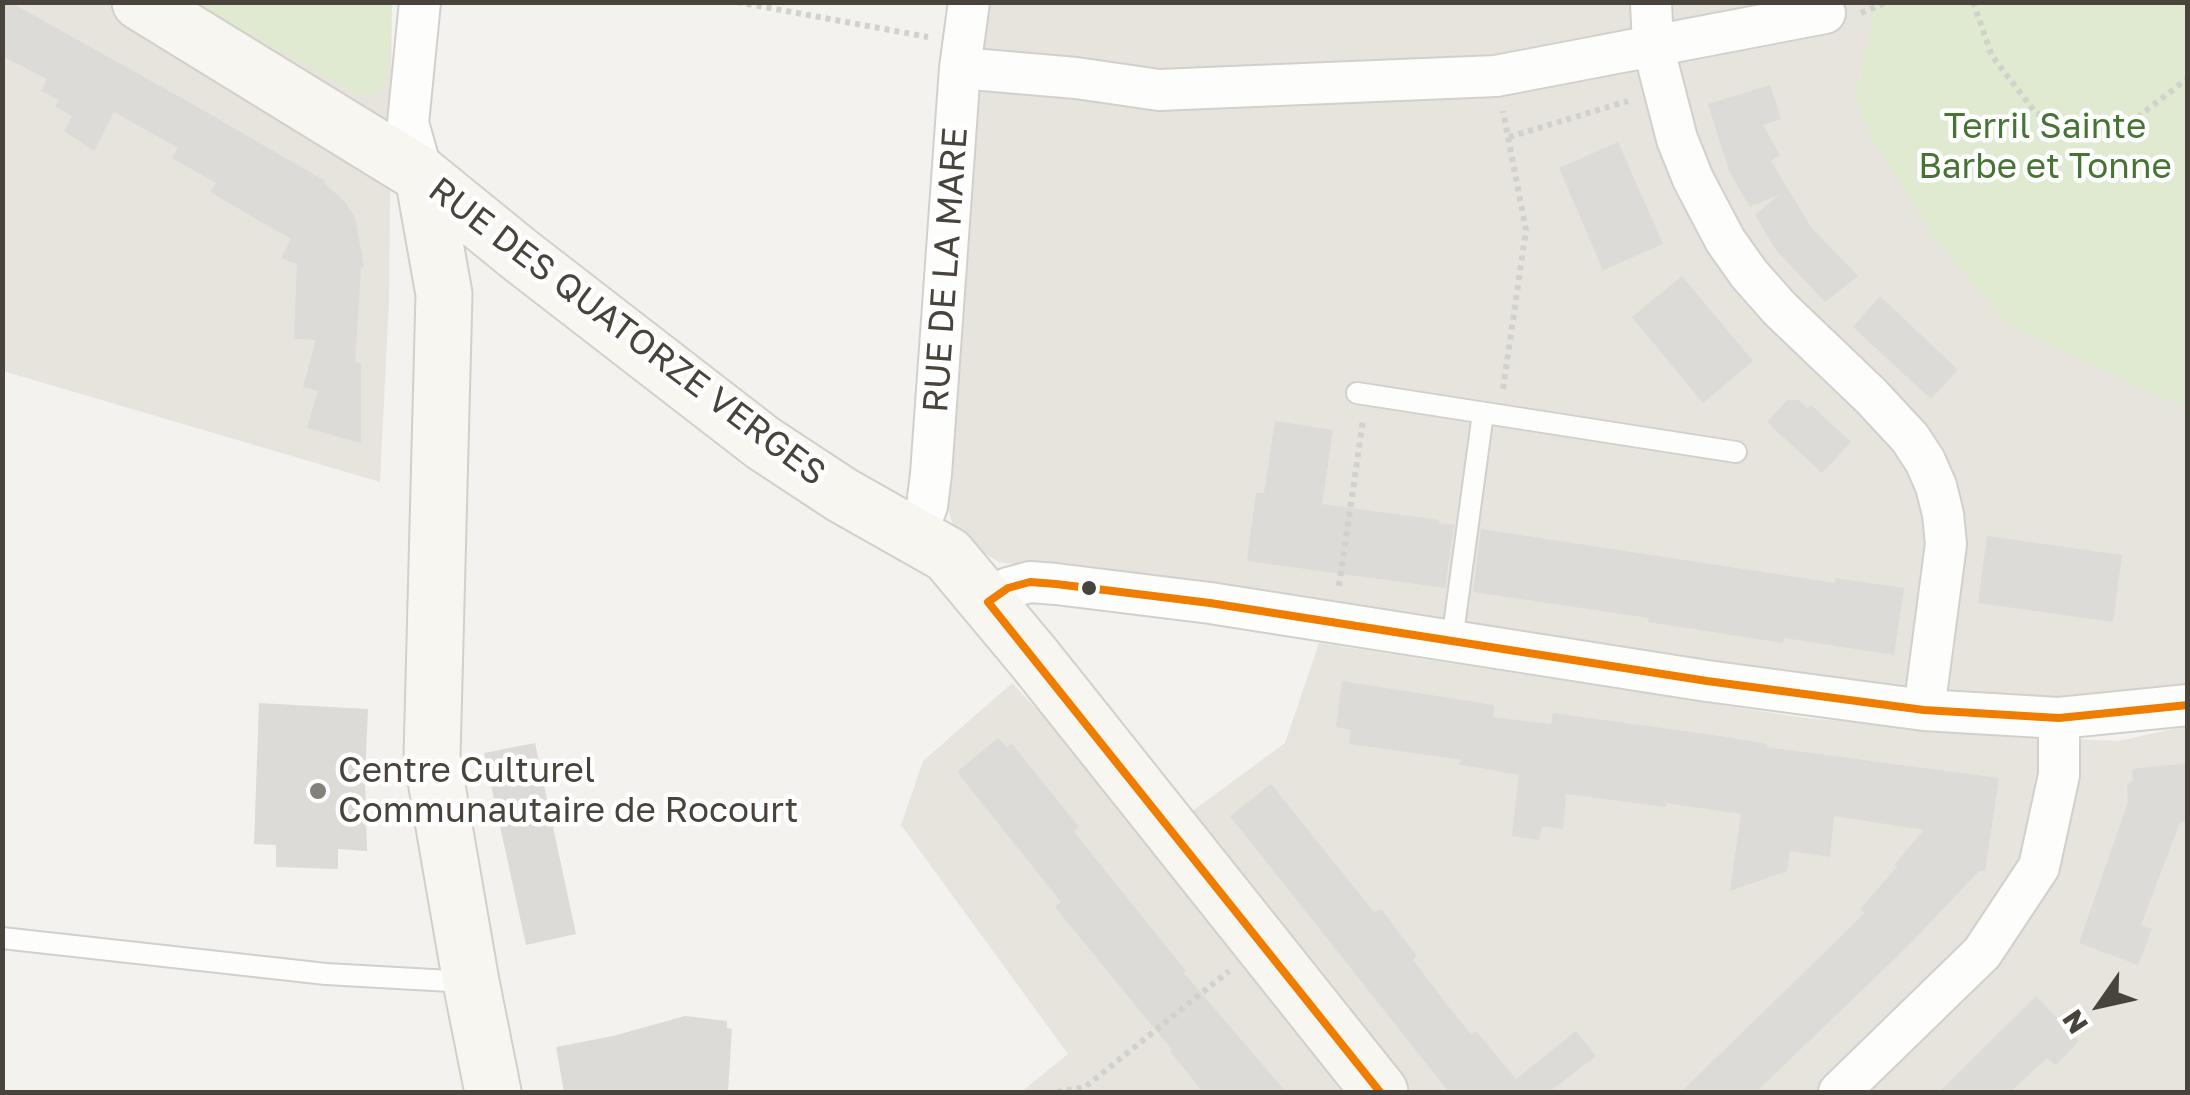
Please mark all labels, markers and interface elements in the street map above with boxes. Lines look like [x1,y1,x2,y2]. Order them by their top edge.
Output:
park label: Terril Sainte Barbe et Tonne [1918,106,2172,188]
street label: RUE DE LA MARE [915,126,977,414]
street label: RUE DES QUATORZE VERGES [420,169,834,495]
unlabelled marker [1079,578,1099,598]
place label: Centre Culturel Communautaire de Rocourt [338,750,799,832]
marker: Centre Culturel Communautaire de Rocourt [307,780,329,802]
north arrow [2050,955,2150,1055]
text: N [2055,1004,2094,1040]

